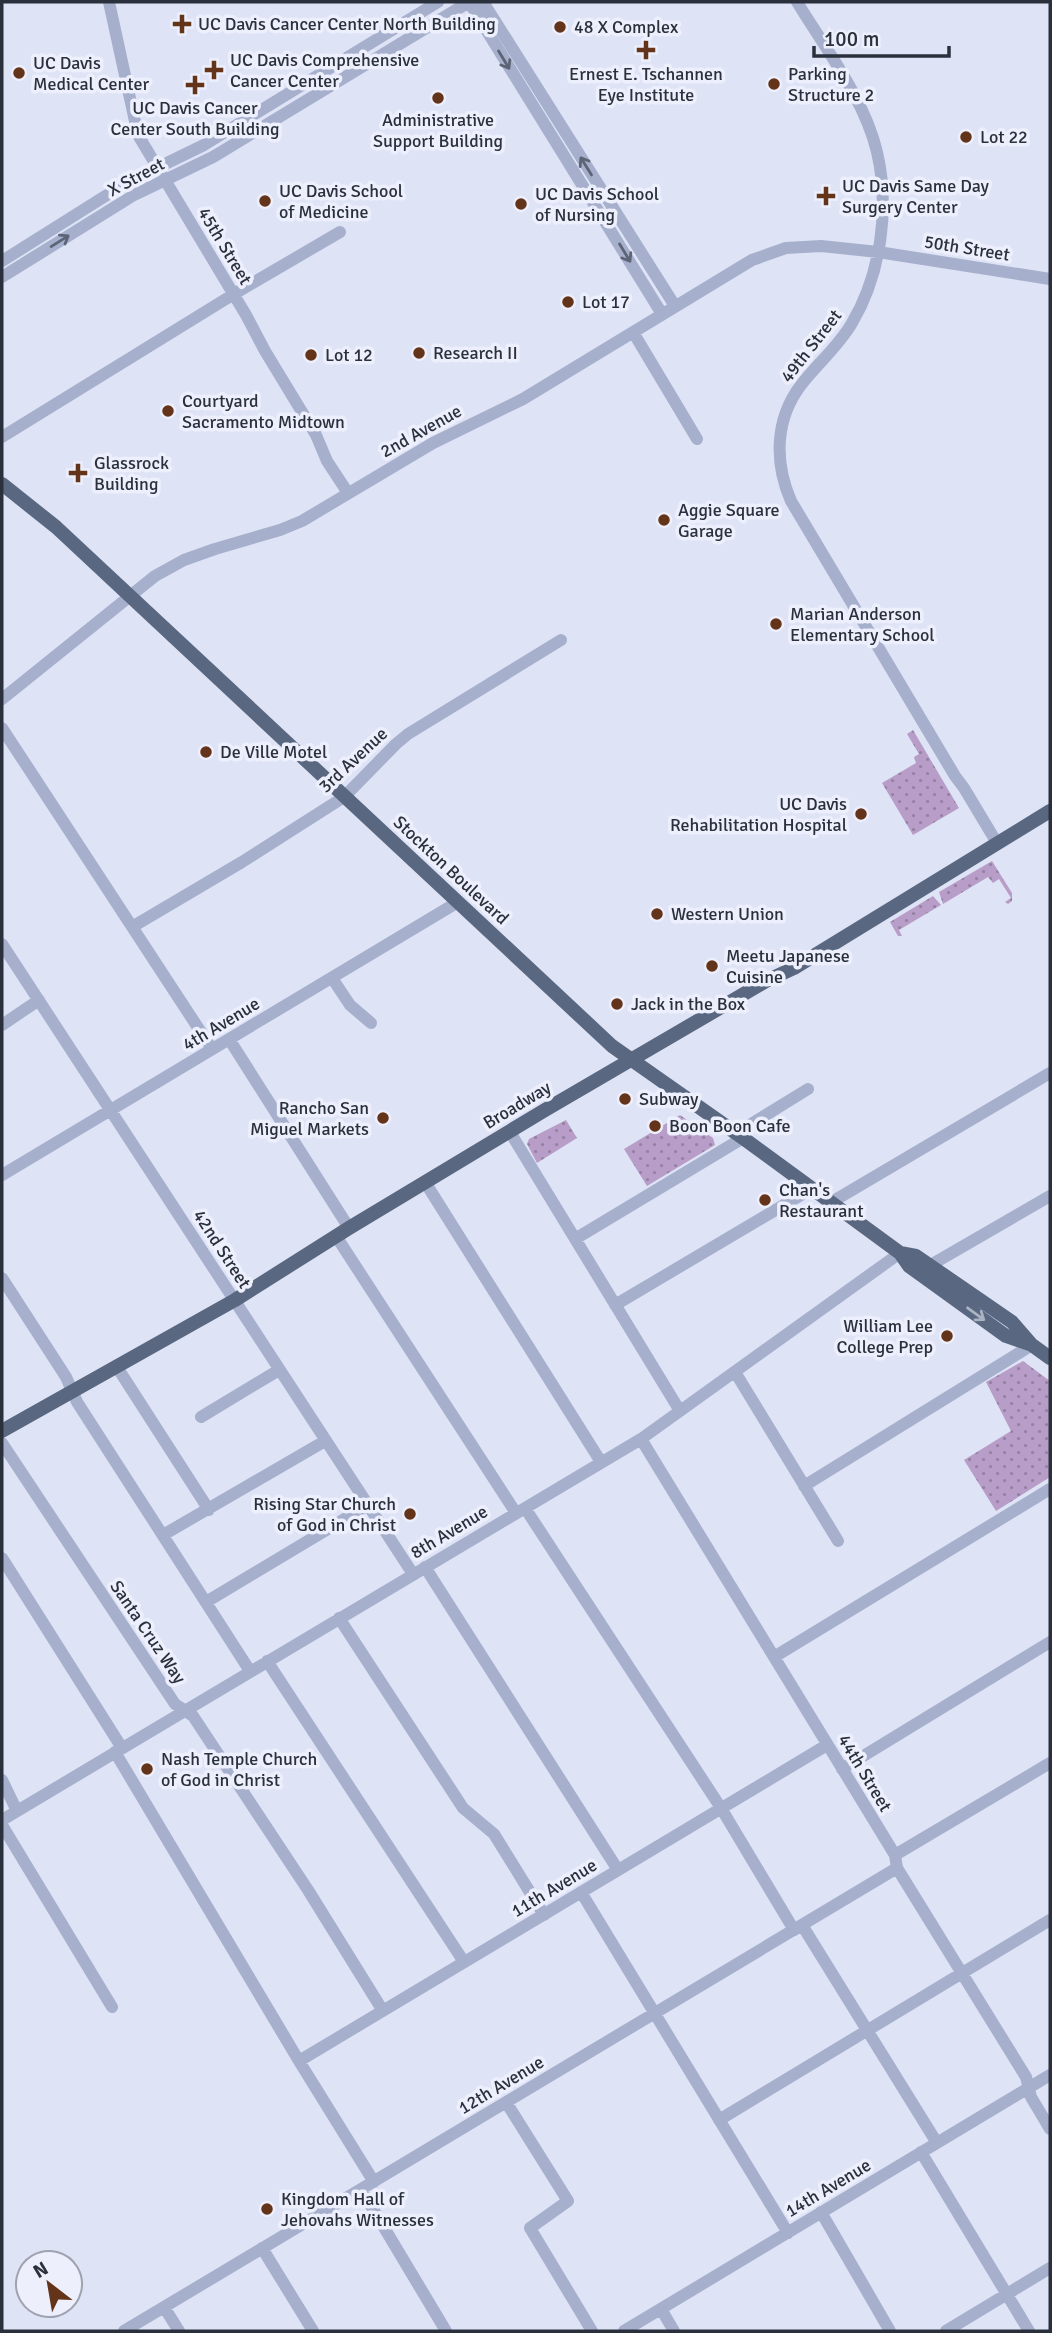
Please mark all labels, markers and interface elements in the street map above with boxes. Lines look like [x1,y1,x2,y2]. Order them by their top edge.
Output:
place label: UC Davis Cancer Center North Building [198,13,496,35]
marker: UC Davis Cancer Center North Building [172,14,192,34]
scale bar [814,14,949,58]
place label: 48 X Complex [574,16,679,38]
marker: 48 X Complex [552,19,568,35]
text: 100 m [824,26,879,52]
marker: Ernest E. Tschannen Eye Institute [636,40,656,60]
place label: UC Davis Comprehensive Cancer Center [230,49,419,92]
one-way arrow [498,49,512,69]
place label: UC Davis Medical Center [33,52,149,95]
marker: UC Davis Comprehensive Cancer Center [204,60,224,80]
place label: Ernest E. Tschannen Eye Institute [569,63,723,106]
place label: Parking Structure 2 [788,63,874,106]
marker: UC Davis Medical Center [11,65,27,81]
marker: UC Davis Cancer Center South Building [185,75,205,95]
marker: Parking Structure 2 [766,76,782,92]
marker: Administrative Support Building [430,90,446,106]
place label: UC Davis Cancer Center South Building [111,97,279,140]
place label: Administrative Support Building [373,109,503,152]
place label: Lot 22 [980,126,1028,148]
marker: Lot 22 [958,129,974,145]
street label: X Street [104,153,168,201]
one-way arrow [578,157,593,176]
place label: UC Davis Same Day Surgery Center [842,175,990,218]
place label: UC Davis School of Medicine [279,180,403,223]
place label: UC Davis School of Nursing [535,183,659,226]
marker: UC Davis Same Day Surgery Center [816,186,836,206]
marker: UC Davis School of Medicine [257,193,273,209]
marker: UC Davis School of Nursing [513,196,529,212]
street label: 45th Street [193,203,257,289]
street label: 50th Street [923,230,1011,266]
one-way arrow [49,234,69,248]
one-way arrow [618,242,632,262]
place label: Lot 17 [582,291,630,313]
marker: Lot 17 [560,294,576,310]
street label: 49th Street [776,305,846,387]
place label: Research II [433,342,518,364]
place label: Lot 12 [325,344,373,366]
marker: Research II [411,345,427,361]
marker: Lot 12 [303,347,319,363]
place label: Courtyard Sacramento Midtown [182,390,345,433]
street label: 2nd Avenue [377,400,465,462]
marker: Courtyard Sacramento Midtown [160,403,176,419]
place label: Glassrock Building [94,452,169,495]
marker: Glassrock Building [68,463,88,483]
place label: Aggie Square Garage [678,499,779,542]
marker: Aggie Square Garage [656,512,672,528]
place label: Marian Anderson Elementary School [790,603,935,646]
marker: Marian Anderson Elementary School [768,616,784,632]
street label: 3rd Avenue [314,723,392,797]
place label: De Ville Motel [220,741,327,763]
marker: De Ville Motel [198,744,214,760]
place label: UC Davis Rehabilitation Hospital [670,793,847,836]
marker: UC Davis Rehabilitation Hospital [853,806,869,822]
street label: Stockton Boulevard [389,811,513,929]
place label: Western Union [671,903,784,925]
marker: Western Union [649,906,665,922]
place label: Meetu Japanese Cuisine [726,945,850,988]
marker: Meetu Japanese Cuisine [704,958,720,974]
street label: 4th Avenue [178,992,264,1056]
place label: Jack in the Box [631,993,746,1015]
marker: Jack in the Box [609,996,625,1012]
street label: Broadway [479,1076,555,1134]
place label: Subway [639,1088,699,1110]
marker: Subway [617,1091,633,1107]
place label: Rancho San Miguel Markets [250,1097,369,1140]
marker: Rancho San Miguel Markets [375,1110,391,1126]
place label: Boon Boon Cafe [669,1115,791,1137]
marker: Boon Boon Cafe [647,1118,663,1134]
place label: Chan's Restaurant [779,1179,863,1222]
marker: Chan's Restaurant [757,1192,773,1208]
street label: 42nd Street [188,1205,256,1293]
one-way arrow [966,1307,985,1321]
place label: William Lee College Prep [836,1315,933,1358]
marker: William Lee College Prep [939,1328,955,1344]
place label: Rising Star Church of God in Christ [253,1493,396,1536]
street label: 8th Avenue [406,1500,492,1564]
marker: Rising Star Church of God in Christ [402,1506,418,1522]
street label: Santa Cruz Way [105,1576,191,1688]
street label: 44th Street [833,1730,897,1816]
place label: Nash Temple Church of God in Christ [161,1748,317,1791]
marker: Nash Temple Church of God in Christ [139,1761,155,1777]
street label: 11th Avenue [507,1854,601,1922]
street label: 12th Avenue [454,2051,548,2119]
street label: 14th Avenue [781,2154,875,2222]
place label: Kingdom Hall of Jehovahs Witnesses [281,2188,434,2231]
marker: Kingdom Hall of Jehovahs Witnesses [259,2201,275,2217]
north arrow [14,2249,84,2319]
text: N [29,2257,53,2284]

